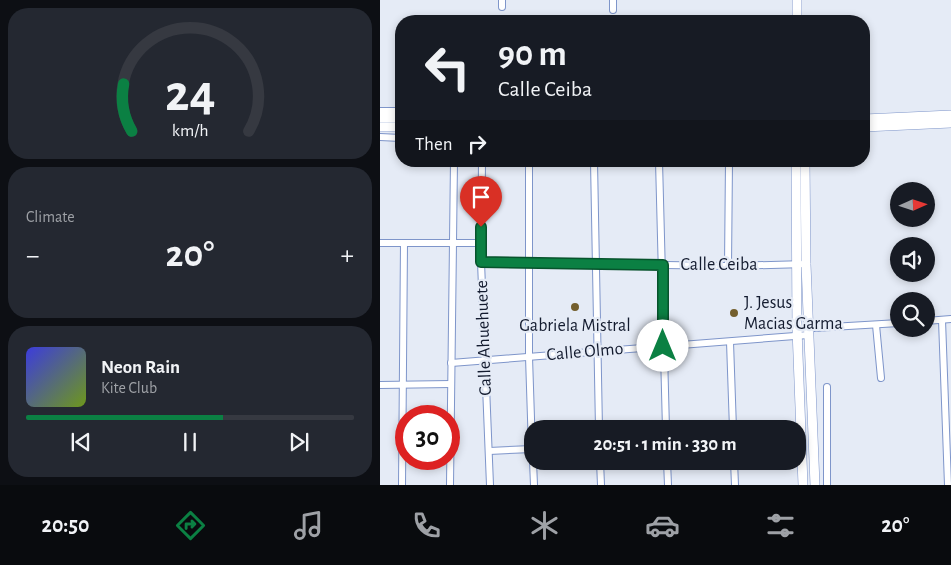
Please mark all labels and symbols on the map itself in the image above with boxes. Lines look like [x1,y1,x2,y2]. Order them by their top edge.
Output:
pin [460,176,502,227]
north arrow [890,182,935,228]
street label: Calle Ceiba [680,256,758,274]
street label: Calle Ahuehuete [473,280,495,396]
place label: J. Jesus Macias Garma [744,294,843,333]
marker: Gabriela Mistral [569,301,581,313]
marker: J. Jesus Macias Garma [728,307,740,319]
place label: Gabriela Mistral [519,317,631,335]
position arrow [636,319,688,371]
street label: Calle Olmo [546,340,624,364]
speed limit sign: 30 [395,405,460,470]

